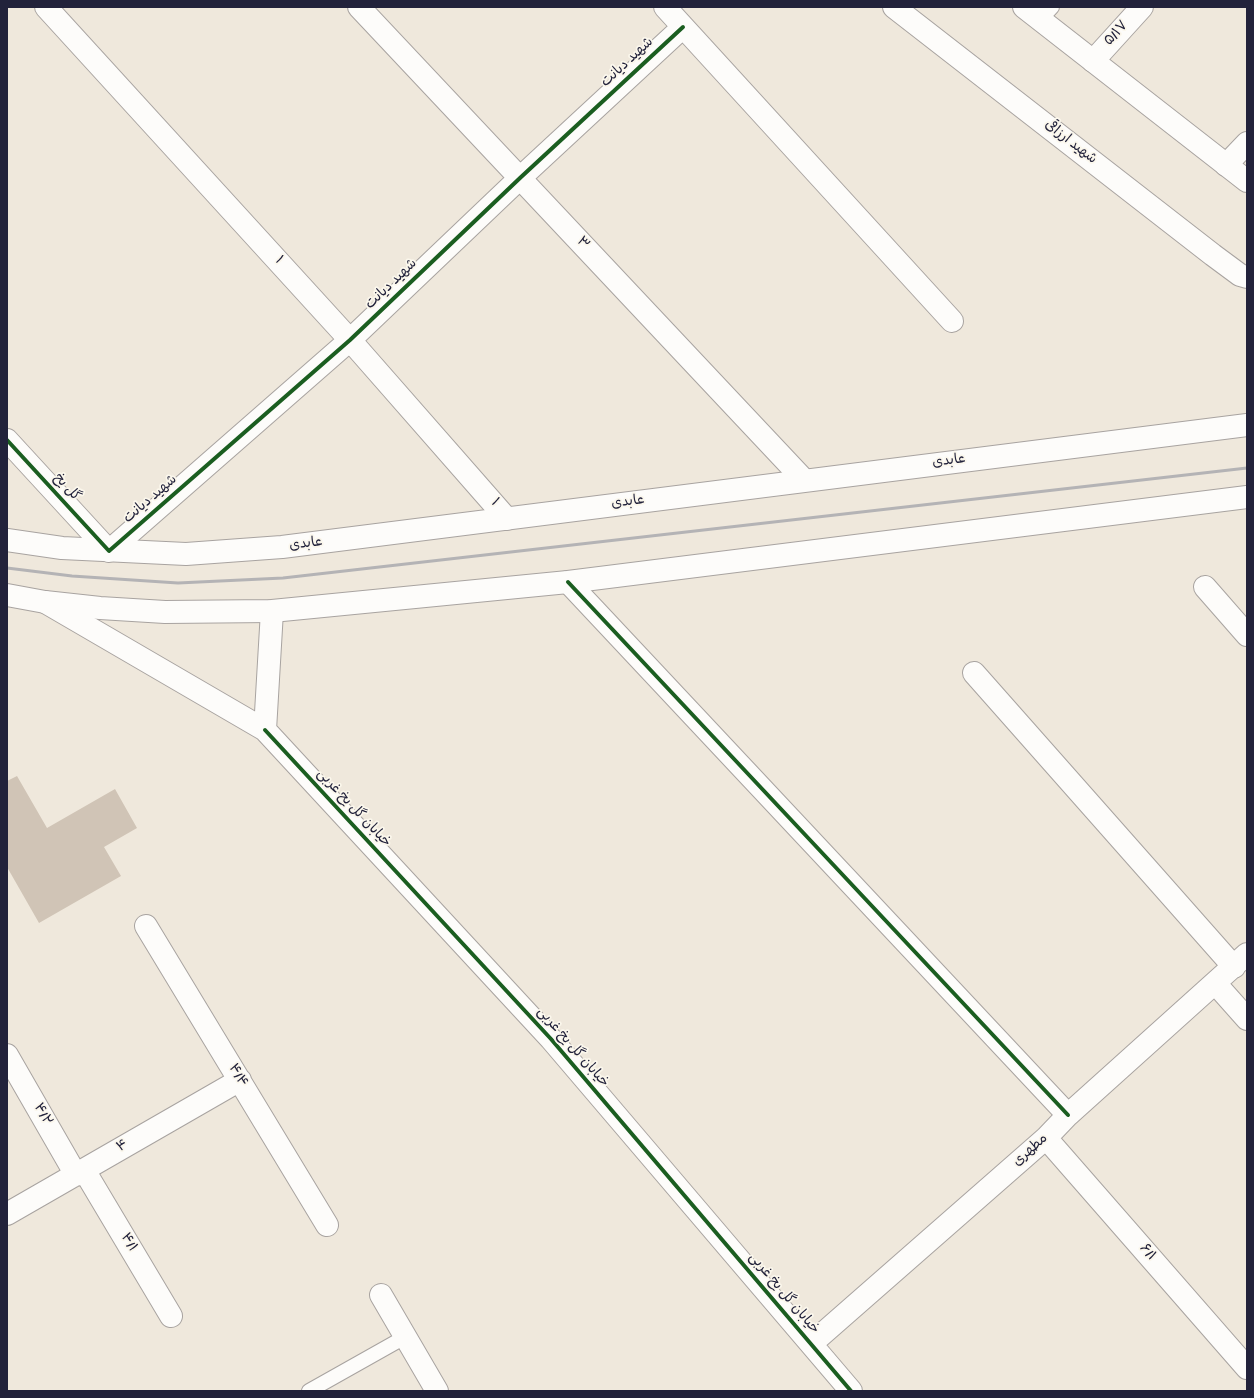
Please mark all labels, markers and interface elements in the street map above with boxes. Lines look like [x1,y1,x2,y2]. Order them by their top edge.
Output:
street label: ۵/۱۷ [1101,18,1133,50]
street label: شهید دیانت [598,35,658,91]
street label: شهید ارزاقی [1040,117,1100,169]
street label: ۳ [572,234,592,254]
street label: ۱ [270,253,286,269]
street label: شهید دیانت [363,256,421,314]
street label: عابدی [931,452,967,472]
street label: گل یخ [49,470,83,506]
street label: شهید دیانت [121,472,181,528]
street label: عابدی [610,493,646,513]
street label: ۱ [486,496,502,510]
street label: عابدی [288,535,324,555]
street label: خیابان گل یخ غربی [312,766,394,852]
street label: خیابان گل یخ غربی [533,1004,611,1092]
street label: ۴/۴ [224,1061,250,1091]
street label: ۴/۲ [29,1101,55,1129]
street label: مطهری [1010,1131,1052,1171]
street label: ۴ [114,1137,132,1157]
street label: ۴/۱ [116,1231,140,1255]
street label: ۶/۱ [1135,1241,1159,1265]
street label: خیابان گل یخ غربی [744,1250,822,1338]

